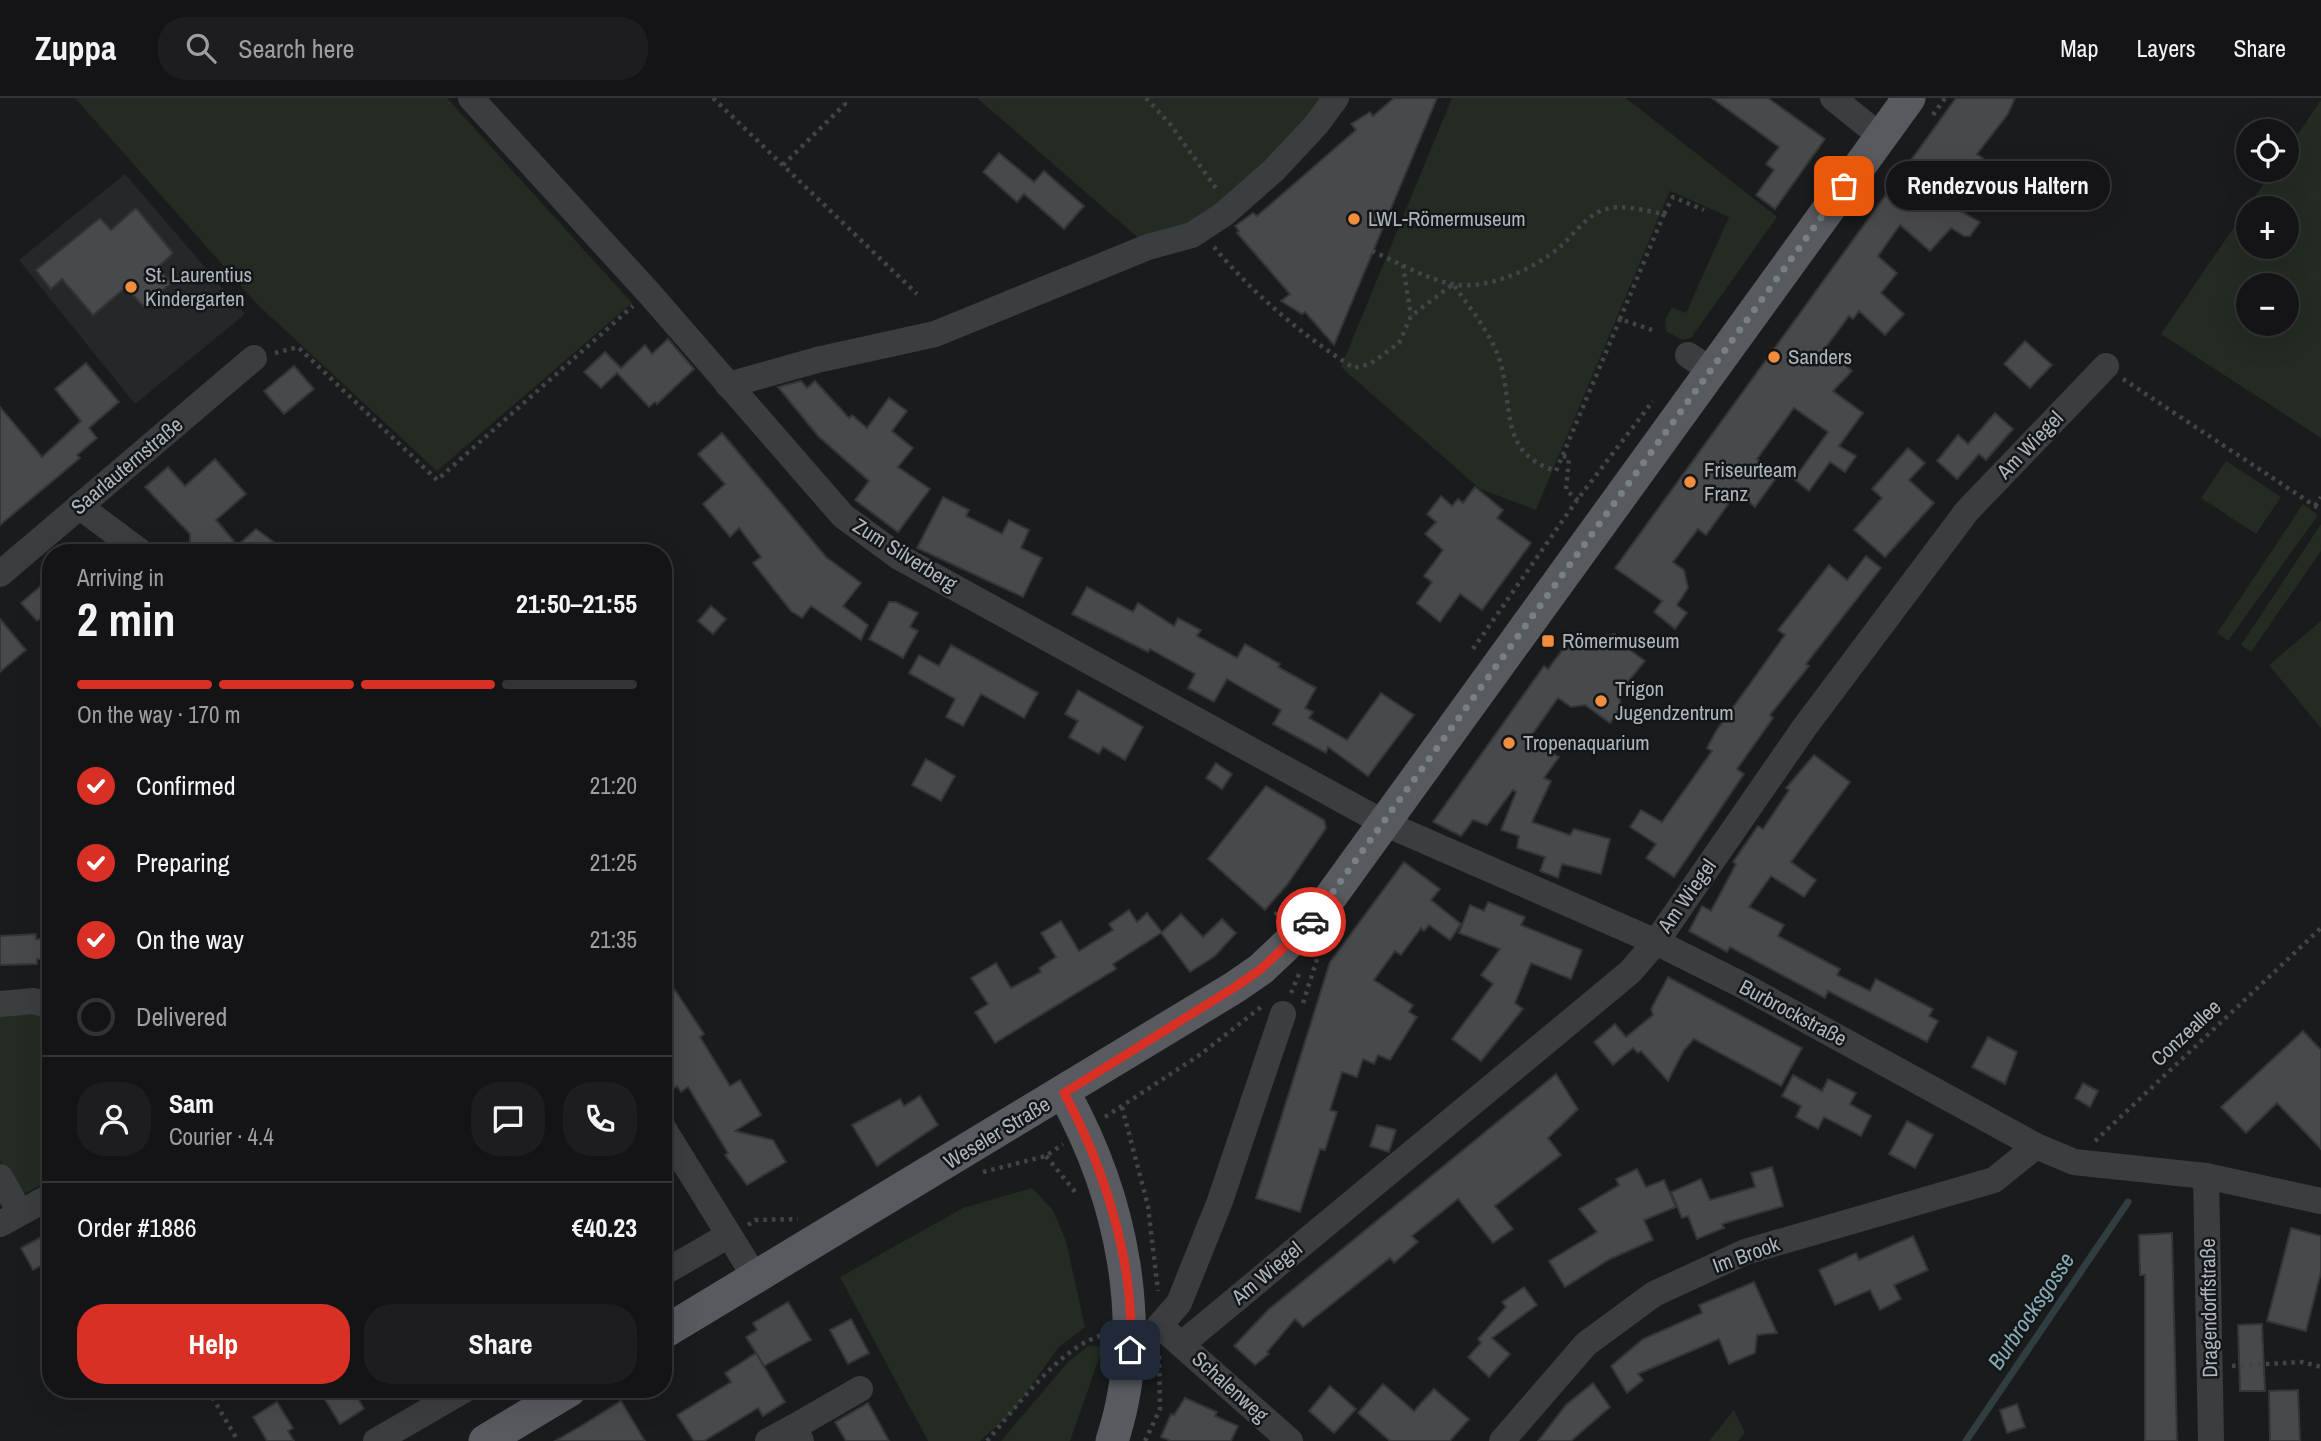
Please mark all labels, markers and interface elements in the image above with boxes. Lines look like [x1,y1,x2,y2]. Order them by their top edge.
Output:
search box [158,17,648,80]
text: Zuppa [35,26,116,70]
icon: search [182,29,220,67]
text: Search here [238,31,354,66]
text: Map [2060,32,2098,64]
text: Layers [2136,32,2195,64]
text: Share [2233,32,2286,64]
map controls [2236,119,2299,336]
button: locate [2236,119,2299,182]
pin [1814,156,1874,216]
callout: Rendezvous Haltern [1886,162,2110,210]
icon: bag [1825,167,1863,205]
text: Rendezvous Haltern [1907,170,2089,201]
button: + [2236,196,2299,259]
place label: LWL-Römermuseum [1368,204,1526,233]
marker: LWL-Römermuseum [1346,211,1362,227]
place label: St. Laurentius Kindergarten [145,260,252,313]
button: − [2236,273,2299,336]
marker: St. Laurentius Kindergarten [123,279,139,295]
place label: Sanders [1788,342,1852,371]
marker: Sanders [1766,349,1782,365]
street label: Am Wiegel [1989,404,2069,486]
street label: Saarlauternstraße [65,410,189,521]
place label: Friseurteam Franz [1704,455,1797,508]
marker: Friseurteam Franz [1682,474,1698,490]
street label: Zum Silverberg [848,511,963,598]
text: Arriving in [77,562,164,593]
text: 21:50–21:55 [516,586,637,621]
text: 2 min [77,588,176,650]
place label: Römermuseum [1562,626,1680,655]
marker: Römermuseum [1540,633,1556,649]
place label: Trigon Jugendzentrum [1615,674,1734,727]
marker: Trigon Jugendzentrum [1593,693,1609,709]
text: On the way · 170 m [77,699,241,730]
place label: Tropenaquarium [1523,728,1650,757]
marker: Tropenaquarium [1501,735,1517,751]
icon: check [77,767,115,805]
text: Confirmed [136,768,236,803]
text: 21:20 [590,770,637,801]
icon: check [77,844,115,882]
text: Preparing [136,845,230,880]
text: 21:25 [590,847,637,878]
street label: Am Wiegel [1650,853,1723,939]
courier [1276,887,1346,957]
icon: car [1292,903,1330,941]
icon: check [77,921,115,959]
text: On the way [136,922,244,957]
text: 21:35 [590,924,637,955]
street label: Burbrockstraße [1734,972,1852,1053]
street label: Conzeallee [2144,993,2227,1073]
text: Delivered [136,999,227,1034]
button: person [77,1082,151,1156]
button: chat [471,1082,545,1156]
button: phone [563,1082,637,1156]
text: Sam [169,1086,214,1121]
street label: Weseler Straße [938,1089,1055,1176]
text: Courier · 4.4 [169,1121,274,1152]
text: Order #1886 [77,1210,197,1245]
text: €40.23 [572,1210,637,1245]
street label: Im Brook [1708,1229,1784,1280]
street label: Am Wiegel [1224,1234,1308,1311]
street label: Dragendorffstraße [2193,1238,2224,1378]
water label: Burbrocksgosse [1980,1246,2081,1375]
button: Help [77,1304,350,1384]
button: Share [364,1304,637,1384]
pin [1100,1320,1160,1380]
icon: home [1111,1331,1149,1369]
street label: Schalenweg [1186,1344,1275,1429]

